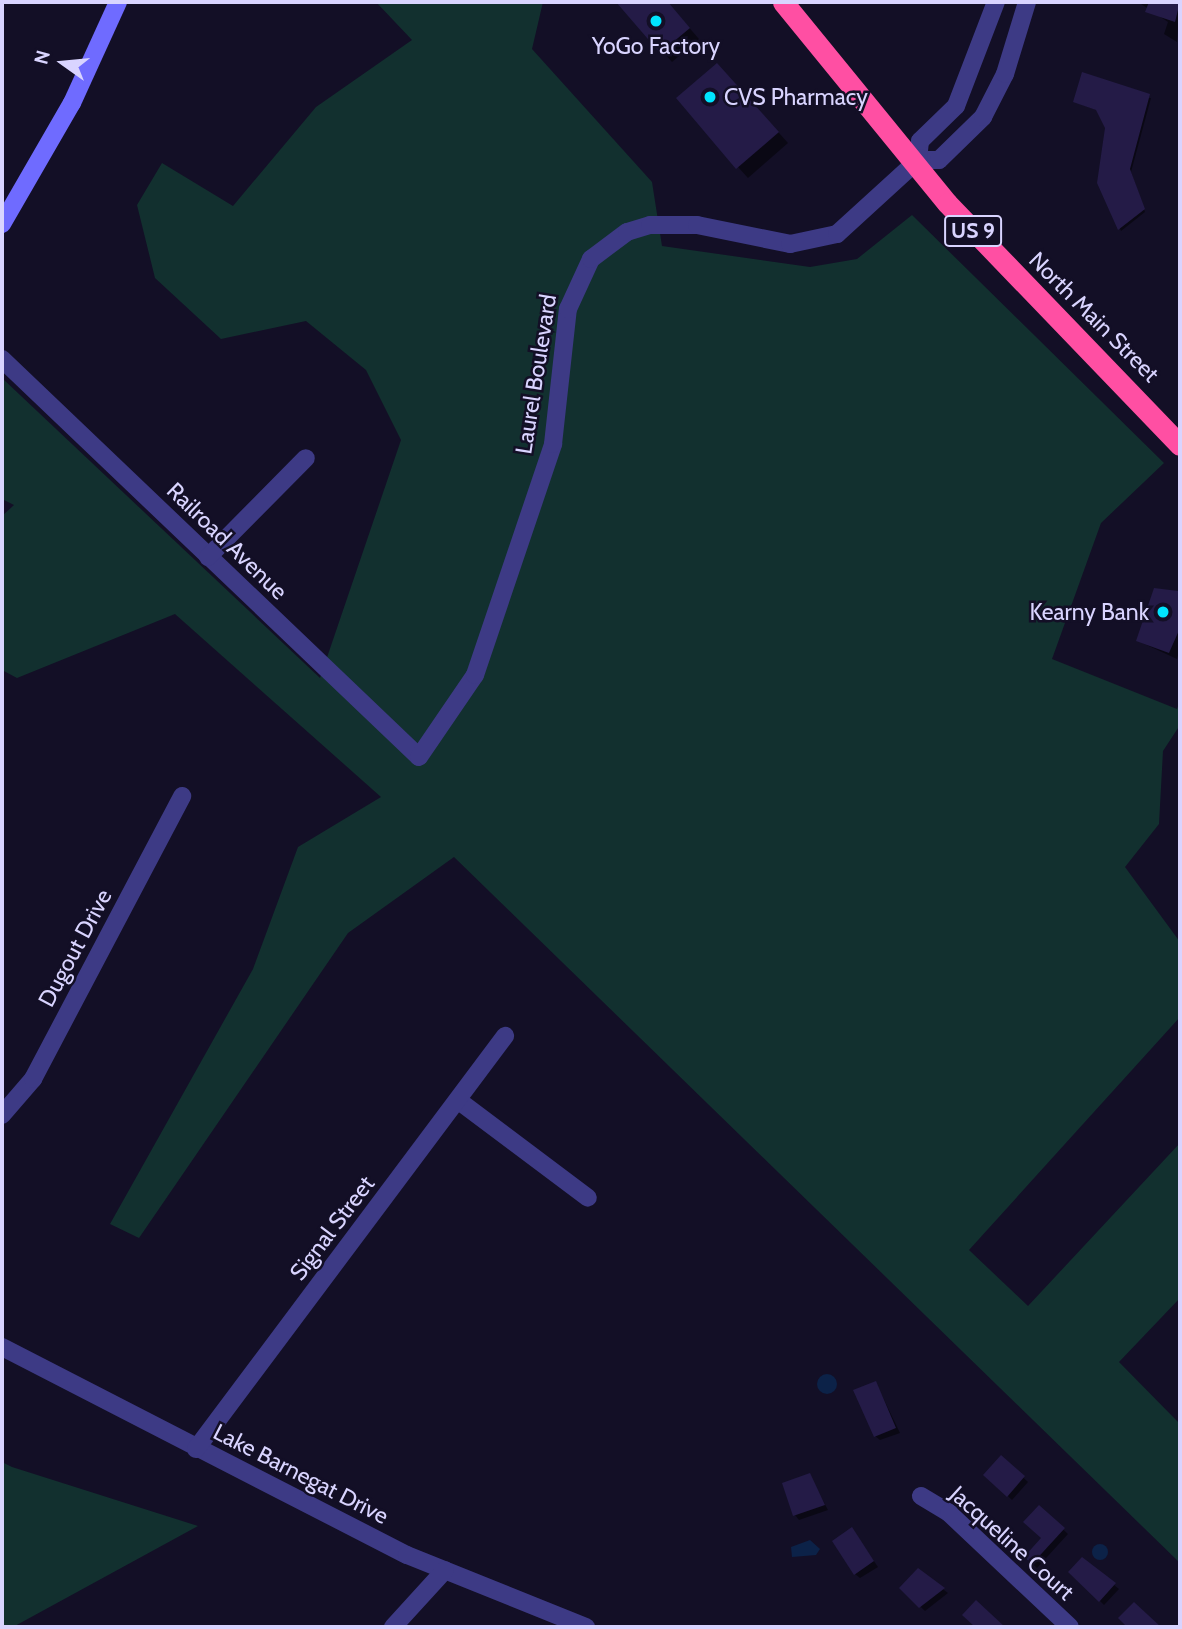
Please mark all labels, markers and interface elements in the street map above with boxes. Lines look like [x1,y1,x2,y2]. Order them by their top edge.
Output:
marker: YoGo Factory [648,13,664,29]
north arrow [28,28,98,98]
place label: YoGo Factory [592,32,720,60]
text: N [29,48,55,67]
place label: CVS Pharmacy [724,83,868,111]
marker: CVS Pharmacy [702,89,718,105]
road number: US 9 [943,214,1003,248]
street label: North Main Street [1023,246,1165,388]
street label: Laurel Boulevard [510,292,562,456]
street label: Railroad Avenue [161,477,293,605]
place label: Kearny Bank [1029,598,1149,626]
marker: Kearny Bank [1155,604,1171,620]
street label: Dugout Drive [32,884,118,1012]
street label: Signal Street [284,1170,380,1286]
street label: Lake Barnegat Drive [209,1418,393,1530]
street label: Jacqueline Court [944,1480,1080,1606]

